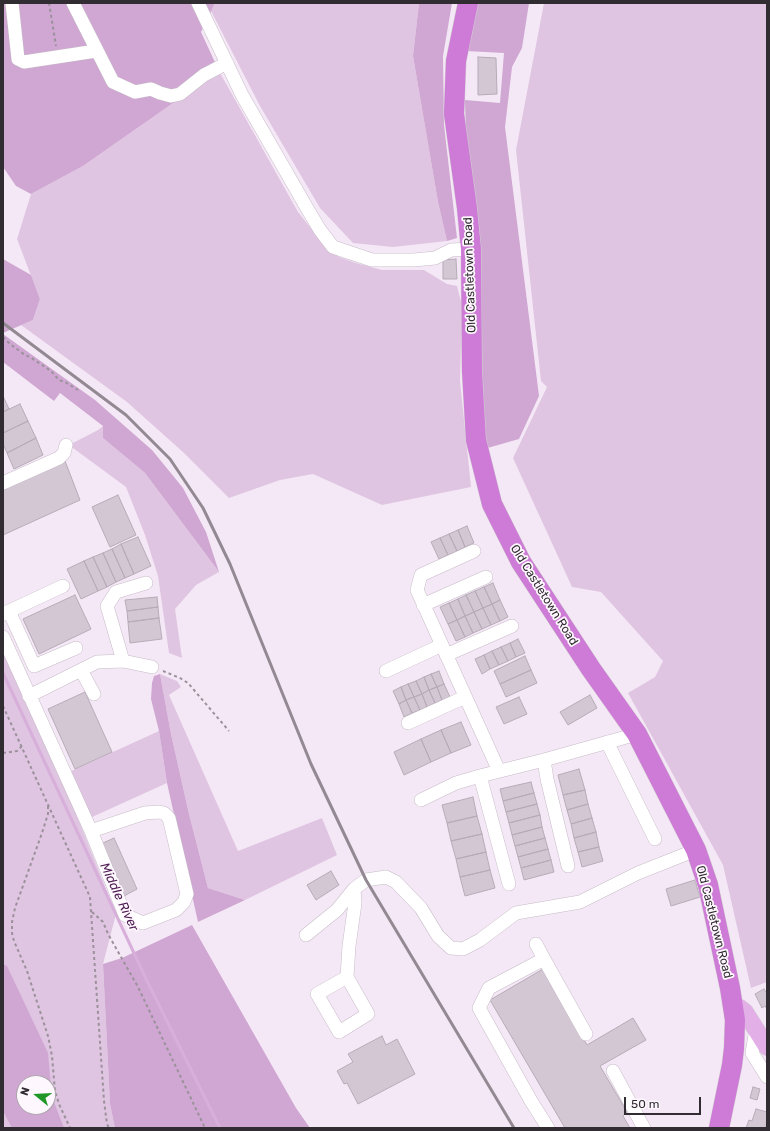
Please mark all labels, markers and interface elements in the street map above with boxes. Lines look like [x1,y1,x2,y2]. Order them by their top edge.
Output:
street label: Old Castletown Road [461,217,479,333]
street label: Old Castletown Road [507,542,581,648]
water label: Middle River [96,860,142,934]
street label: Old Castletown Road [693,864,735,980]
north arrow [16,1075,56,1115]
text: N [18,1086,32,1097]
scale bar [626,1089,703,1115]
text: 50 m [631,1097,659,1111]

